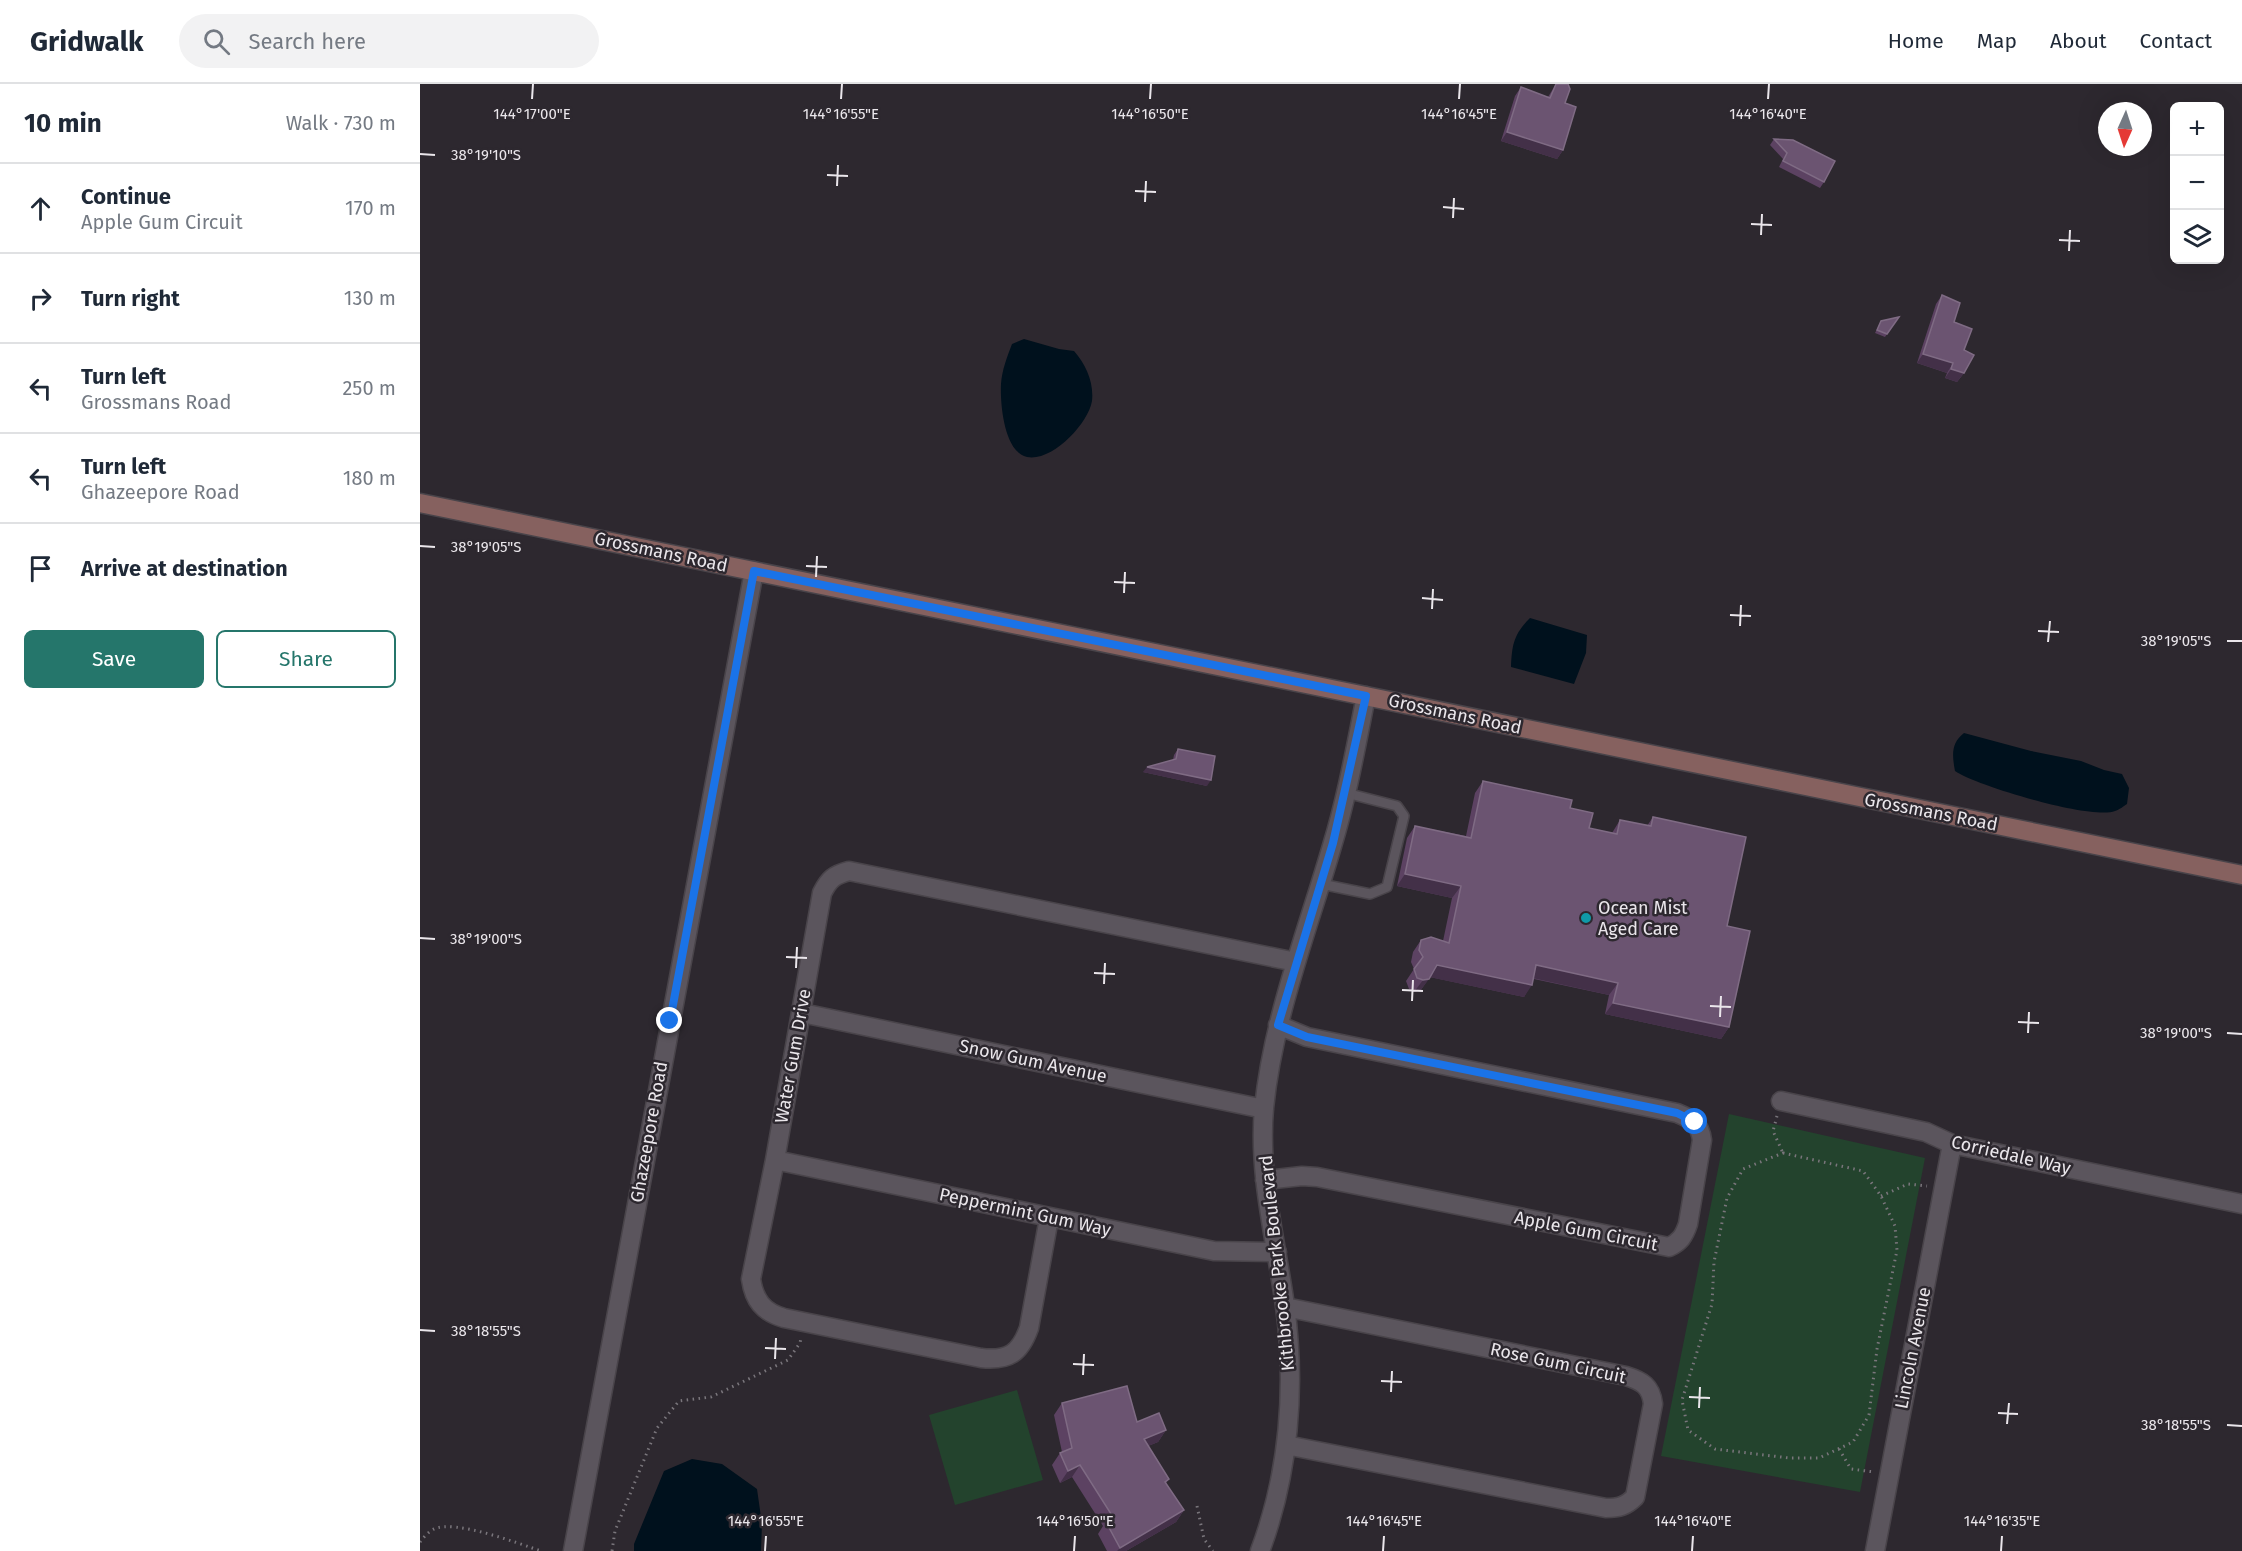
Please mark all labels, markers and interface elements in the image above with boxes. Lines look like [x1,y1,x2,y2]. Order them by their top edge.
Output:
search box [179,14,599,68]
text: Gridwalk [30,25,143,58]
icon: search [200,25,233,58]
text: Search here [248,28,366,55]
text: Home [1888,28,1944,54]
text: Map [1977,28,2017,54]
text: About [2050,28,2107,54]
text: Contact [2140,28,2212,54]
north arrow [2098,102,2152,156]
map controls [2170,102,2224,264]
button: + [2170,102,2224,156]
text: 144°17'00"E [493,105,571,123]
text: 144°16'55"E [803,105,879,123]
text: 144°16'50"E [1111,105,1189,123]
text: 144°16'45"E [1421,105,1497,123]
text: 144°16'40"E [1729,105,1807,123]
text: 10 min [24,108,102,139]
text: Walk · 730 m [286,111,396,135]
text: 38°19'10"S [451,146,521,164]
button: − [2170,156,2224,210]
text: Continue [81,183,171,210]
icon: ahead [24,192,57,225]
text: 170 m [345,196,396,220]
text: Apple Gum Circuit [81,210,243,234]
button: layers [2170,210,2224,264]
icon: right [24,282,57,315]
text: Turn right [81,285,180,312]
text: 130 m [344,286,396,310]
text: Turn left [81,363,166,390]
icon: left [24,372,57,405]
text: 250 m [342,376,396,400]
text: Grossmans Road [81,390,231,414]
text: Turn left [81,453,166,480]
icon: left [24,462,57,495]
text: 180 m [343,466,396,490]
text: Ghazeepore Road [81,480,240,504]
street label: Grossmans Road [593,527,729,577]
text: 38°19'05"S [451,538,521,556]
icon: arrive [24,552,57,585]
text: Arrive at destination [81,555,288,582]
button: Save [24,630,204,688]
button: Share [216,630,396,688]
text: 38°19'05"S [2141,632,2211,650]
street label: Grossmans Road [1387,689,1523,739]
street label: Grossmans Road [1862,788,2000,836]
place label: Ocean Mist Aged Care [1598,897,1688,940]
marker: Ocean Mist Aged Care [1579,911,1593,925]
text: 38°19'00"S [450,930,522,948]
street label: Water Gum Drive [770,987,816,1125]
route end [656,1007,682,1033]
text: 38°19'00"S [2140,1024,2212,1042]
street label: Snow Gum Avenue [957,1035,1109,1087]
street label: Ghazeepore Road [626,1060,672,1204]
route start [1681,1108,1707,1134]
street label: Corriedale Way [1949,1131,2073,1179]
street label: Kithbrooke Park Boulevard [1255,1154,1299,1372]
street label: Peppermint Gum Way [937,1183,1113,1241]
street label: Apple Gum Circuit [1512,1206,1660,1256]
street label: Lincoln Avenue [1890,1285,1936,1411]
text: 38°18'55"S [451,1322,521,1340]
street label: Rose Gum Circuit [1488,1338,1628,1388]
text: 38°18'55"S [2141,1416,2211,1434]
text: 144°16'55"E [728,1512,804,1530]
text: 144°16'50"E [1036,1512,1114,1530]
text: 144°16'45"E [1346,1512,1422,1530]
text: 144°16'40"E [1654,1512,1732,1530]
text: 144°16'35"E [1964,1512,2040,1530]

